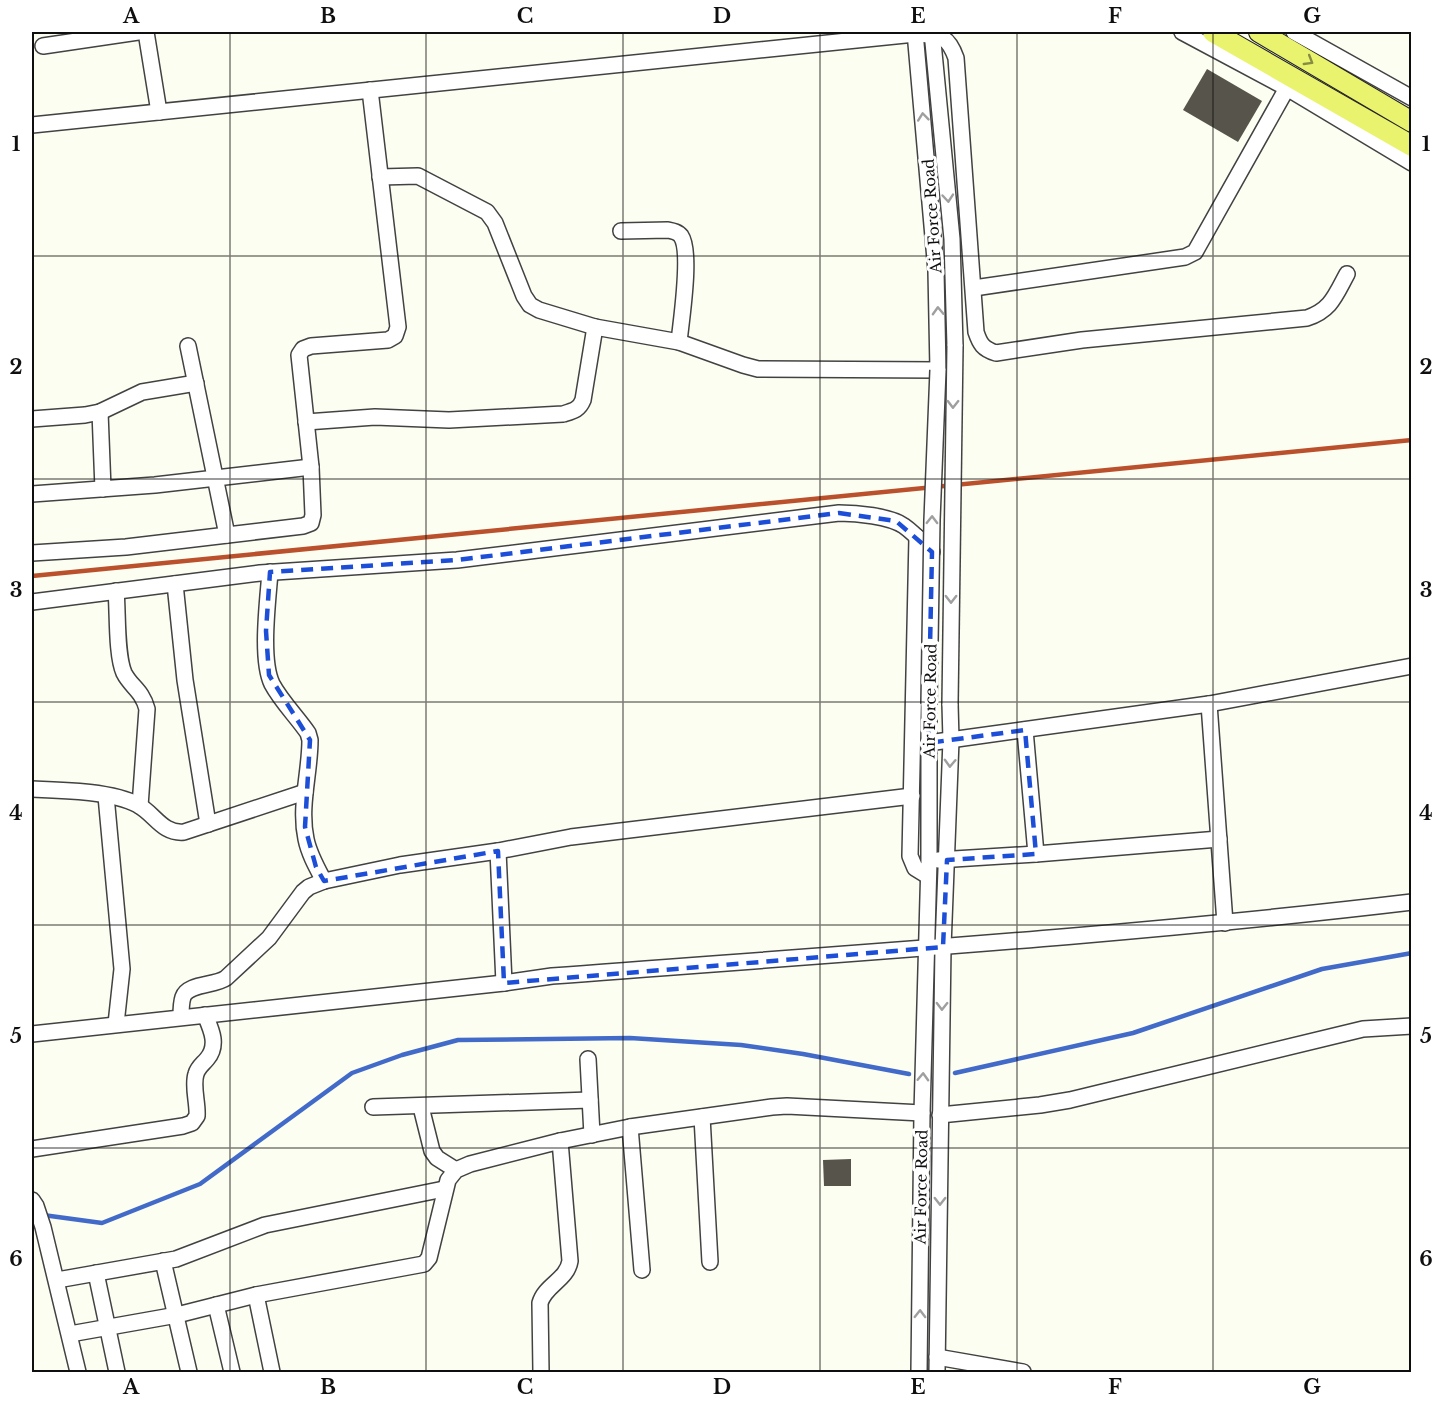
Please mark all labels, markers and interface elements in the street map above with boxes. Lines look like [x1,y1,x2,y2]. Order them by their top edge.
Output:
text: A [122,4,140,28]
text: B [320,4,336,28]
text: C [517,4,533,28]
text: D [713,4,731,28]
text: E [910,4,926,28]
text: F [1108,4,1122,28]
text: G [1303,4,1321,28]
one-way arrow [1303,54,1313,66]
one-way arrow [917,112,930,121]
text: 1 [12,132,21,156]
text: 1 [1422,132,1431,156]
street label: Air Force Road [919,158,946,275]
one-way arrow [941,193,954,202]
one-way arrow [931,307,944,316]
text: 2 [9,355,23,379]
text: 2 [1419,355,1433,379]
one-way arrow [947,400,960,409]
one-way arrow [926,515,938,524]
text: 3 [10,578,22,602]
text: 3 [1420,578,1432,602]
one-way arrow [945,595,957,604]
street label: Air Force Road [919,643,941,760]
one-way arrow [944,758,956,767]
text: 4 [9,801,23,825]
text: 4 [1419,801,1433,825]
one-way arrow [935,1001,948,1010]
text: 5 [10,1024,22,1048]
text: 5 [1420,1024,1432,1048]
one-way arrow [917,1073,929,1082]
street label: Air Force Road [910,1129,932,1246]
one-way arrow [933,1196,946,1205]
text: 6 [9,1247,23,1271]
text: 6 [1419,1247,1433,1271]
one-way arrow [914,1310,926,1319]
text: A [122,1375,140,1399]
text: B [320,1375,336,1399]
text: C [517,1375,533,1399]
text: D [713,1375,731,1399]
text: E [910,1375,926,1399]
text: F [1108,1375,1122,1399]
text: G [1303,1375,1321,1399]

